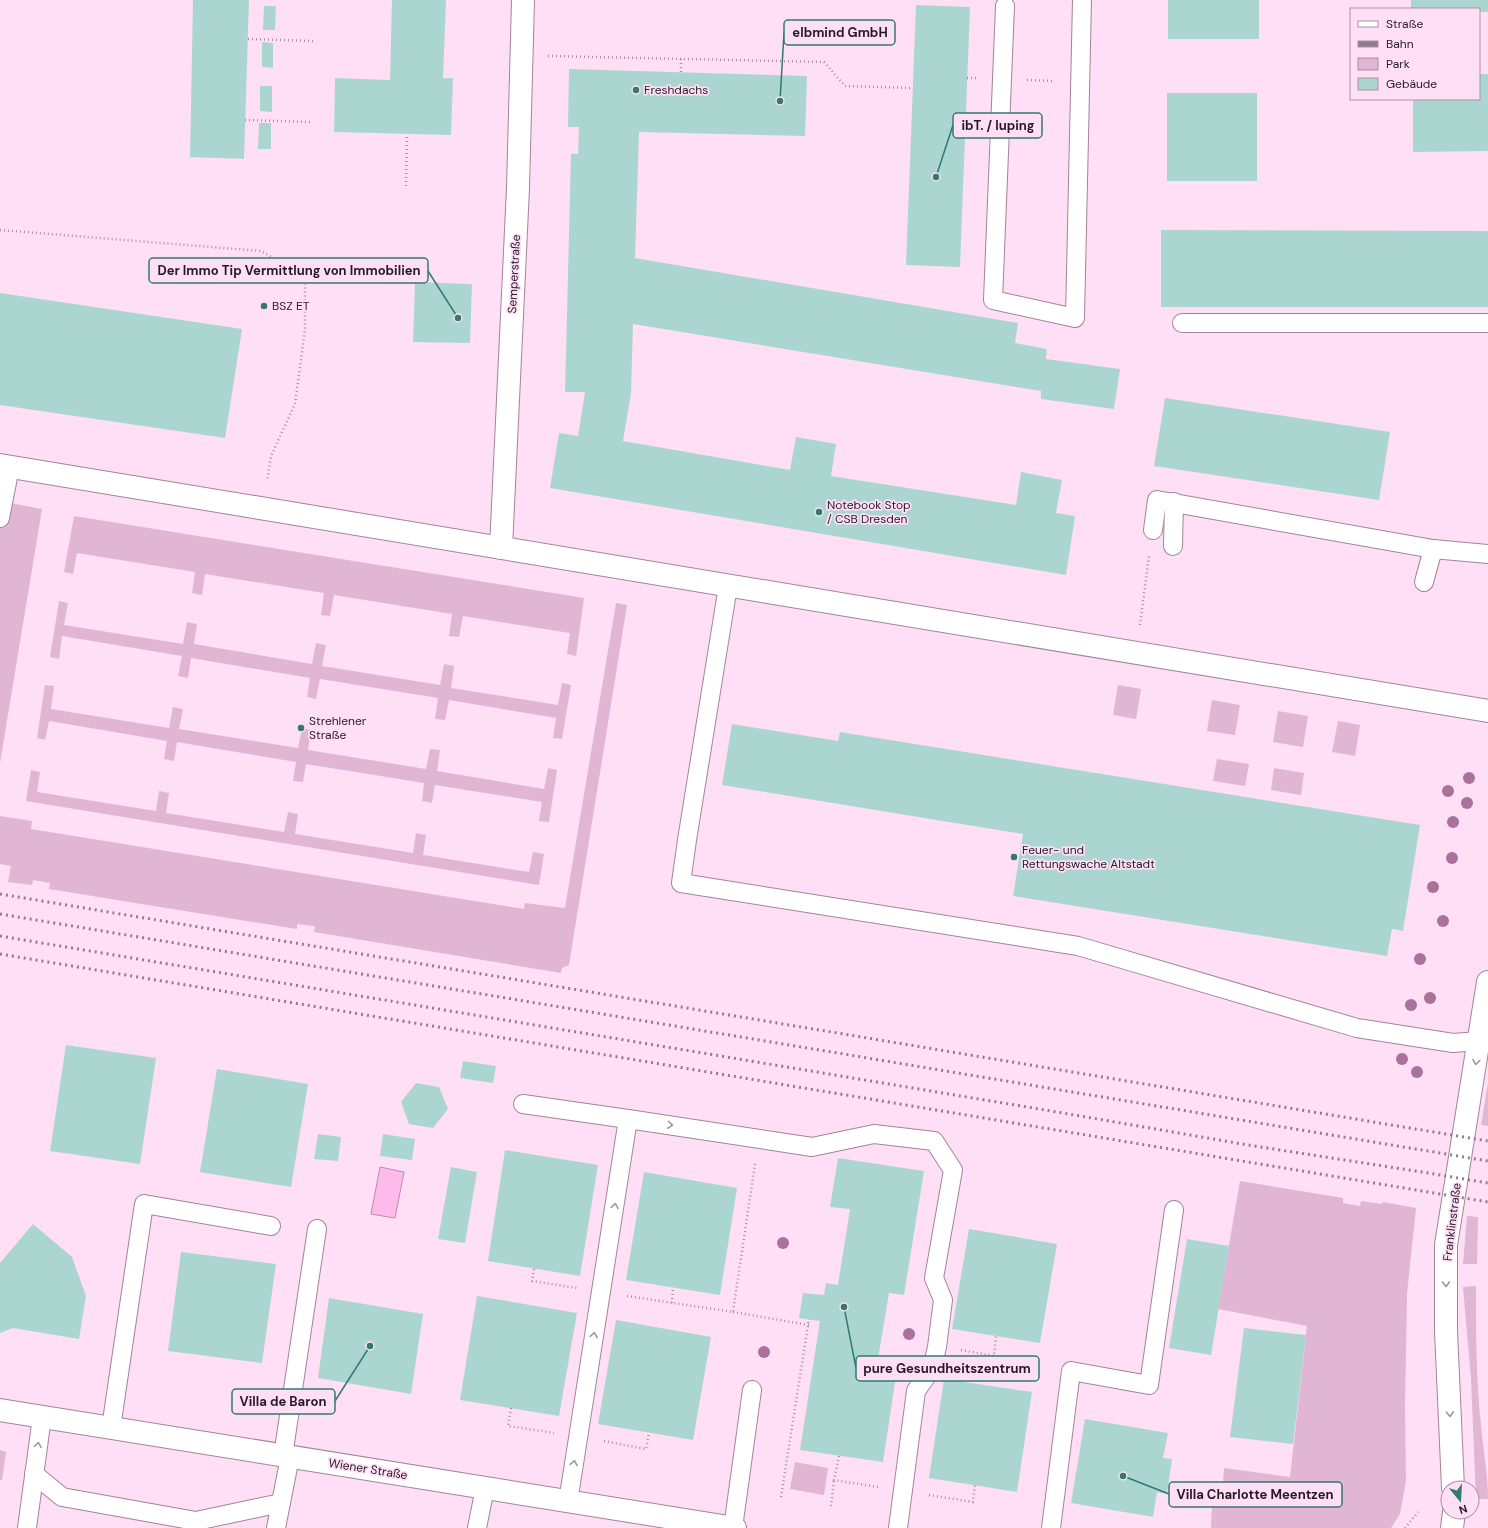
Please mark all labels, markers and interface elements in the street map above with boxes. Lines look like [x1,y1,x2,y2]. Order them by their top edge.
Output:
legend [1350,8,1480,100]
text: Straße [1386,16,1423,32]
callout: elbmind GmbH [784,20,895,45]
text: elbmind GmbH [792,24,888,41]
text: Bahn [1386,36,1414,52]
text: Park [1386,56,1410,72]
text: Gebäude [1386,76,1437,92]
place label: Freshdachs [644,82,708,98]
marker: Freshdachs [631,85,641,95]
callout: ibT. / luping [953,113,1042,138]
text: ibT. / luping [961,117,1035,134]
street label: Semperstraße [504,234,524,314]
callout: Der Immo Tip Vermittlung von Immobilien [149,258,428,283]
text: Der Immo Tip Vermittlung von Immobilien [157,262,421,279]
place label: BSZ ET [272,298,310,314]
marker: BSZ ET [259,301,269,311]
place label: Notebook Stop / CSB Dresden [827,497,911,527]
marker: Notebook Stop / CSB Dresden [814,507,824,517]
place label: Strehlener Straße [309,713,367,743]
marker: Strehlener Straße [296,723,306,733]
place label: Feuer- und Rettungswache Altstadt [1022,842,1155,872]
marker: Feuer- und Rettungswache Altstadt [1009,852,1019,862]
one-way arrow [1472,1059,1480,1065]
one-way arrow [667,1120,673,1129]
street label: Franklinstraße [1439,1182,1465,1262]
one-way arrow [610,1203,618,1209]
one-way arrow [1442,1281,1450,1287]
one-way arrow [589,1331,598,1338]
callout: pure Gesundheitszentrum [856,1356,1039,1381]
text: pure Gesundheitszentrum [863,1360,1031,1377]
callout: Villa de Baron [232,1389,335,1414]
text: Villa de Baron [240,1393,326,1410]
one-way arrow [1445,1411,1454,1417]
one-way arrow [33,1442,42,1448]
street label: Wiener Straße [327,1455,409,1483]
one-way arrow [569,1460,578,1466]
north arrow [1440,1480,1480,1520]
callout: Villa Charlotte Meentzen [1169,1482,1342,1507]
text: Villa Charlotte Meentzen [1176,1486,1334,1503]
text: N [1457,1502,1469,1517]

